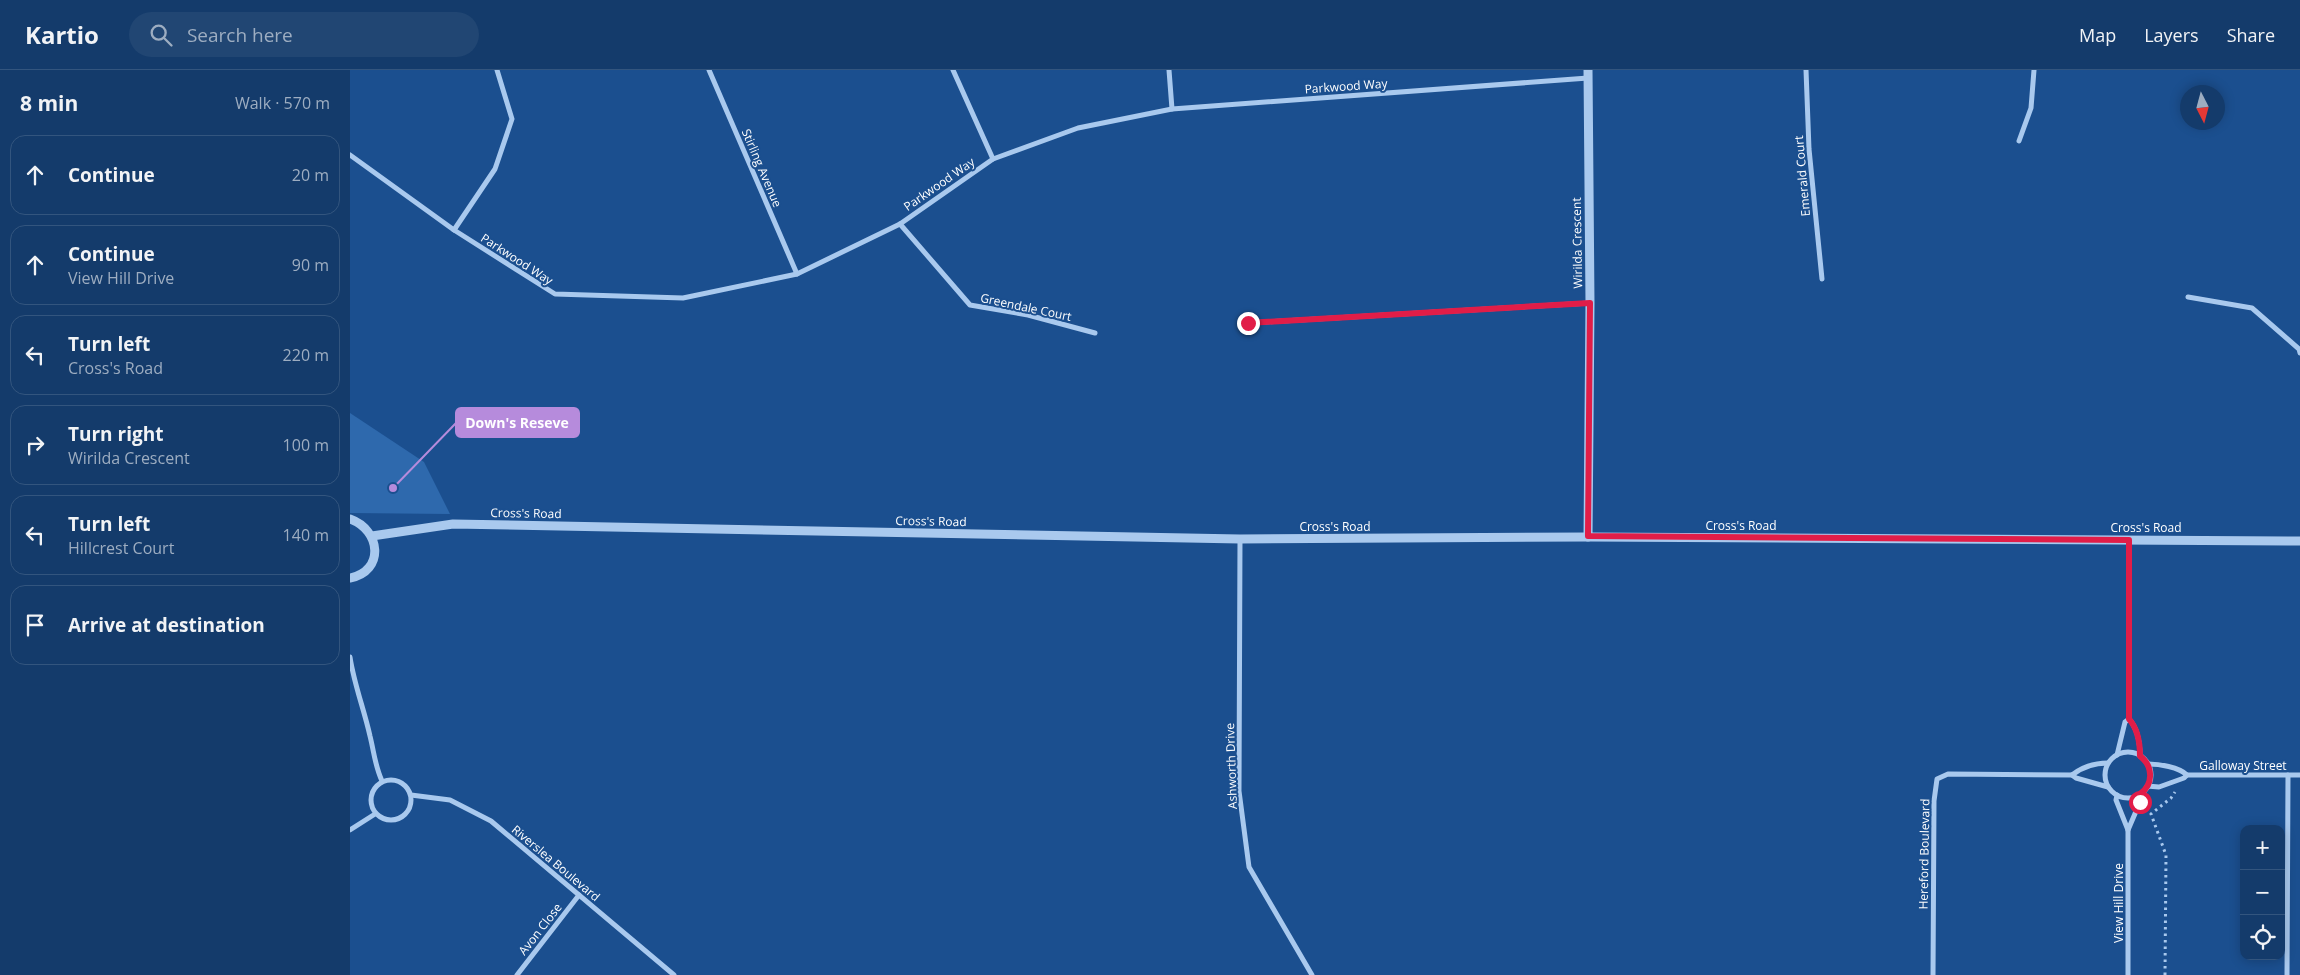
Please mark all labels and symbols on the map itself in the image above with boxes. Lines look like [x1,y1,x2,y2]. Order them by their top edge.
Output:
street label: Parkwood Way [1304,75,1389,97]
north arrow [2180,85,2225,130]
street label: Stirling Avenue [738,126,786,210]
street label: Emerald Court [1790,135,1814,217]
street label: Parkwood Way [900,153,979,215]
street label: Wirilda Crescent [1568,197,1586,289]
street label: Parkwood Way [478,229,557,289]
street label: Greendale Court [979,289,1073,325]
route end [1237,312,1260,335]
callout: Down's Reseve [456,408,579,437]
text: Down's Reseve [465,413,569,432]
street label: Cross's Road [490,504,562,522]
street label: Cross's Road [895,512,967,530]
street label: Cross's Road [1705,517,1777,534]
street label: Cross's Road [1299,518,1371,535]
street label: Cross's Road [2110,519,2182,536]
street label: Ashworth Drive [1221,722,1241,809]
street label: Galloway Street [2199,757,2287,774]
route start [2129,791,2152,814]
street label: Hereford Boulevard [1915,798,1933,910]
street label: Riverslea Boulevard [508,821,604,905]
street label: View Hill Drive [2110,863,2127,943]
street label: Avon Close [514,899,566,958]

